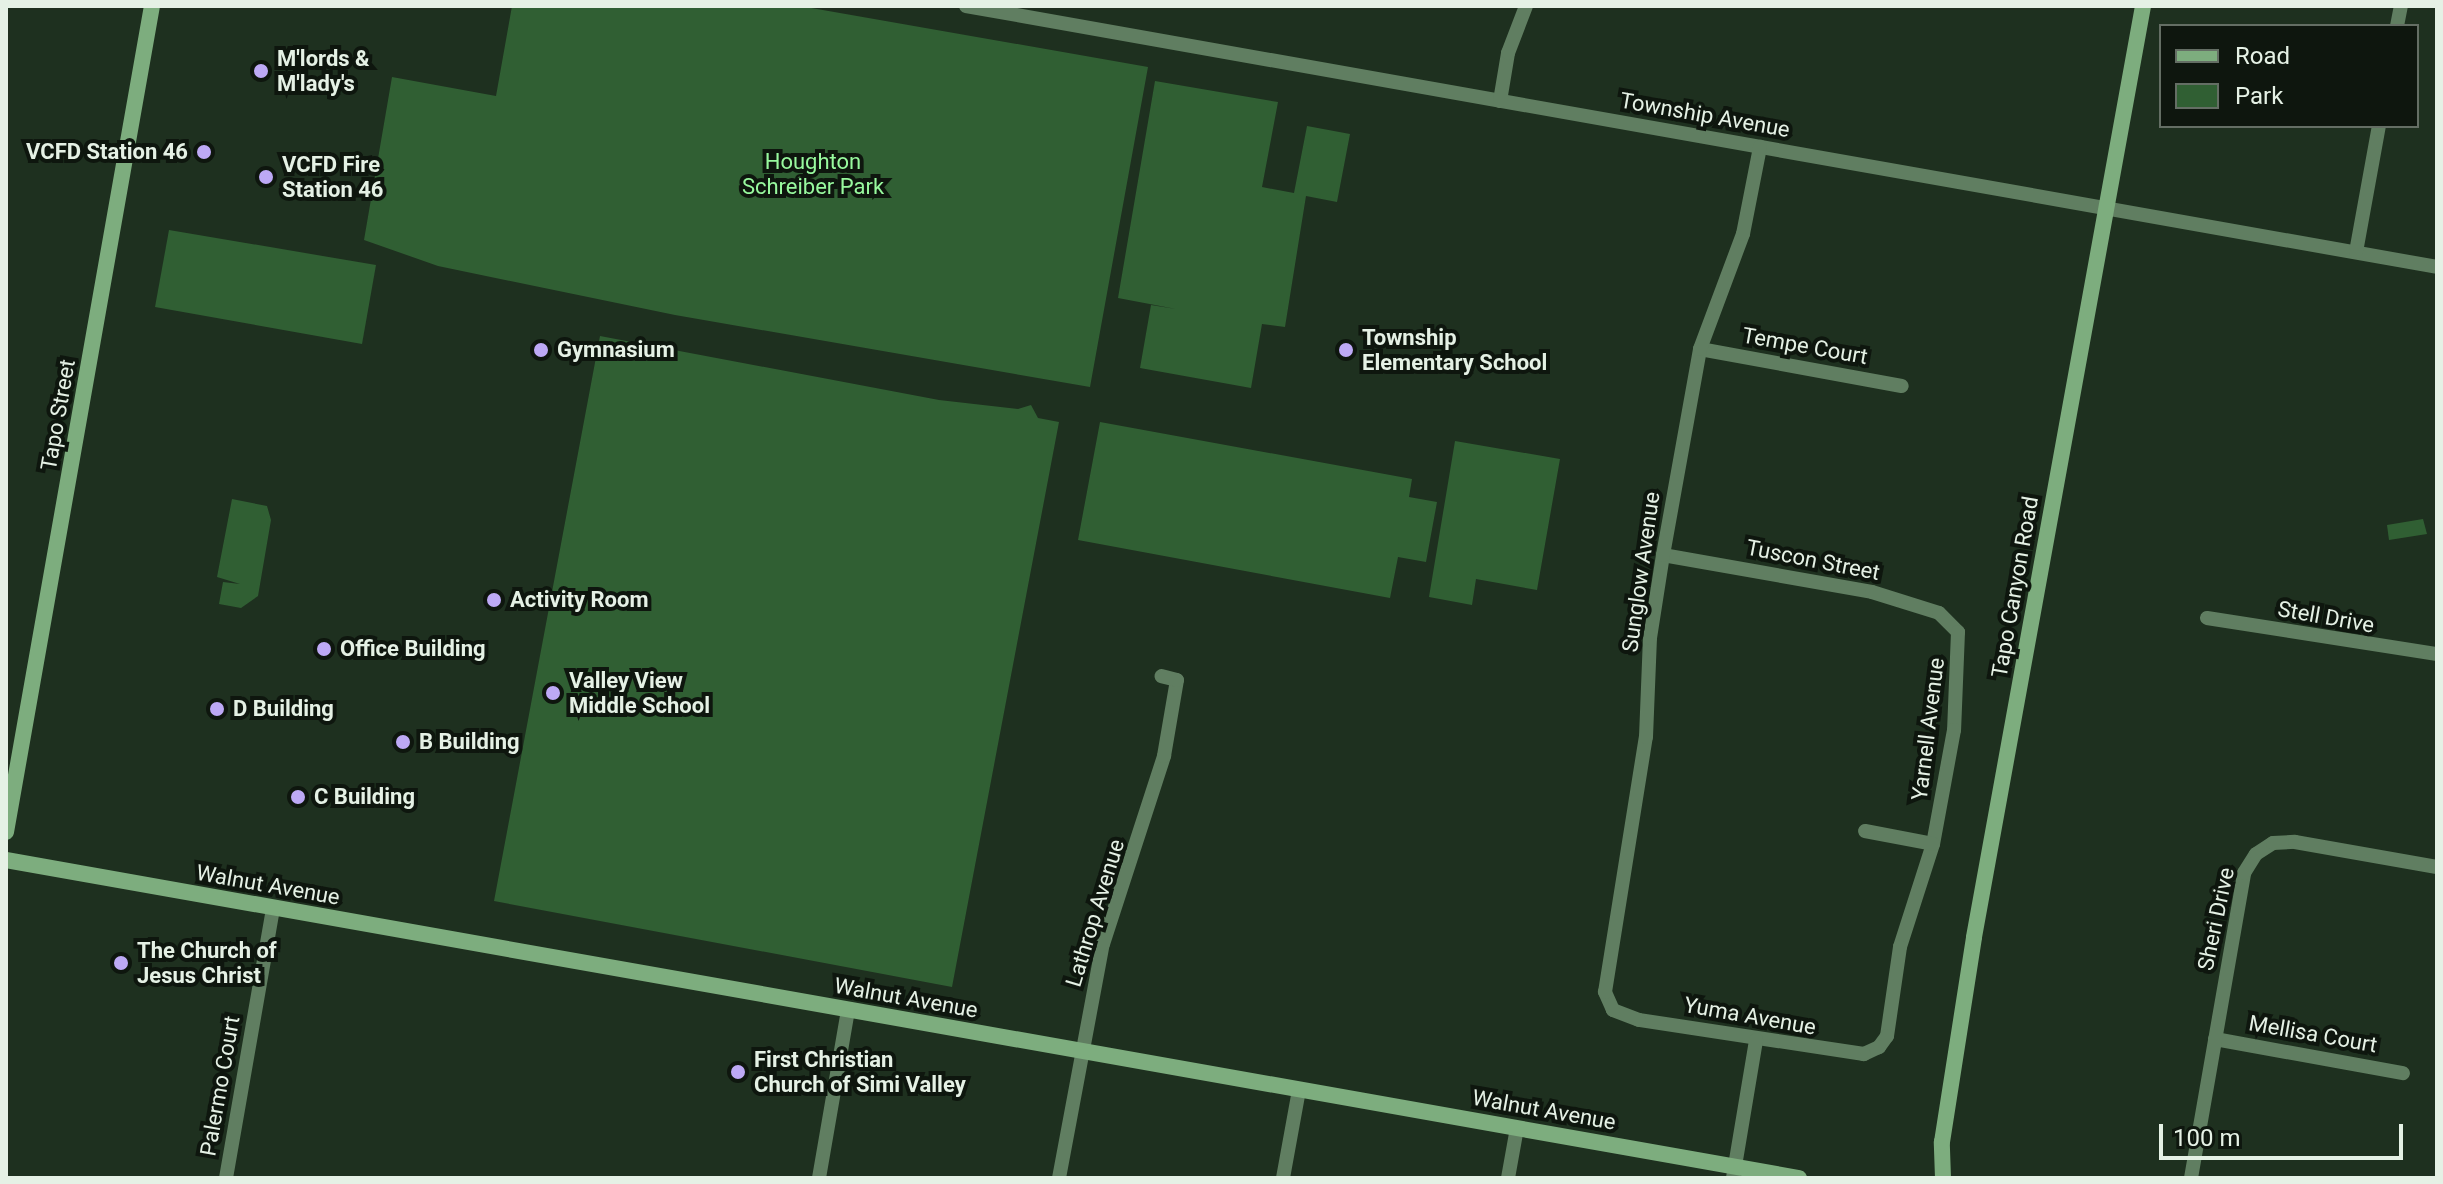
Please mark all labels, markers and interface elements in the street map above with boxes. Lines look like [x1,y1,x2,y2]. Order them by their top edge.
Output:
legend [2159,24,2419,128]
text: Road [2235,42,2290,70]
place label: M'lords & M'lady's [277,45,370,96]
marker: M'lords & M'lady's [252,62,270,80]
text: Park [2235,82,2283,110]
street label: Township Avenue [1618,87,1792,143]
place label: VCFD Station 46 [26,139,188,165]
marker: VCFD Station 46 [195,143,213,161]
park label: Houghton Schreiber Park [742,148,884,200]
place label: VCFD Fire Station 46 [282,151,383,202]
marker: VCFD Fire Station 46 [257,168,275,186]
street label: Tempe Court [1740,322,1870,370]
place label: Township Elementary School [1362,324,1547,376]
place label: Gymnasium [557,337,675,363]
marker: Gymnasium [532,341,550,359]
marker: Township Elementary School [1337,341,1355,359]
street label: Tapo Street [35,357,81,473]
street label: Sunglow Avenue [1617,490,1665,654]
street label: Tapo Canyon Road [1986,494,2044,680]
street label: Tuscon Street [1744,534,1882,586]
place label: Activity Room [510,587,648,613]
marker: Activity Room [485,591,503,609]
street label: Stell Drive [2276,596,2376,638]
place label: Office Building [340,636,486,662]
marker: Office Building [315,640,333,658]
street label: Yarnell Avenue [1906,656,1950,802]
place label: Valley View Middle School [569,667,710,718]
marker: Valley View Middle School [544,684,562,702]
place label: D Building [233,696,334,722]
marker: D Building [208,700,226,718]
place label: B Building [419,729,520,755]
marker: B Building [394,733,412,751]
place label: C Building [314,784,415,810]
marker: C Building [289,788,307,806]
street label: Lathrop Avenue [1060,836,1130,990]
street label: Walnut Avenue [194,859,342,911]
street label: Sheri Drive [2192,865,2240,973]
place label: The Church of Jesus Christ [137,937,277,988]
marker: The Church of Jesus Christ [112,954,130,972]
street label: Walnut Avenue [832,972,980,1024]
street label: Yuma Avenue [1682,991,1818,1041]
street label: Mellisa Court [2247,1010,2379,1058]
street label: Palermo Court [195,1014,245,1158]
place label: First Christian Church of Simi Valley [754,1046,966,1098]
marker: First Christian Church of Simi Valley [729,1063,747,1081]
street label: Walnut Avenue [1470,1084,1618,1136]
scale bar [2163,1108,2407,1158]
text: 100 m [2173,1124,2240,1152]

